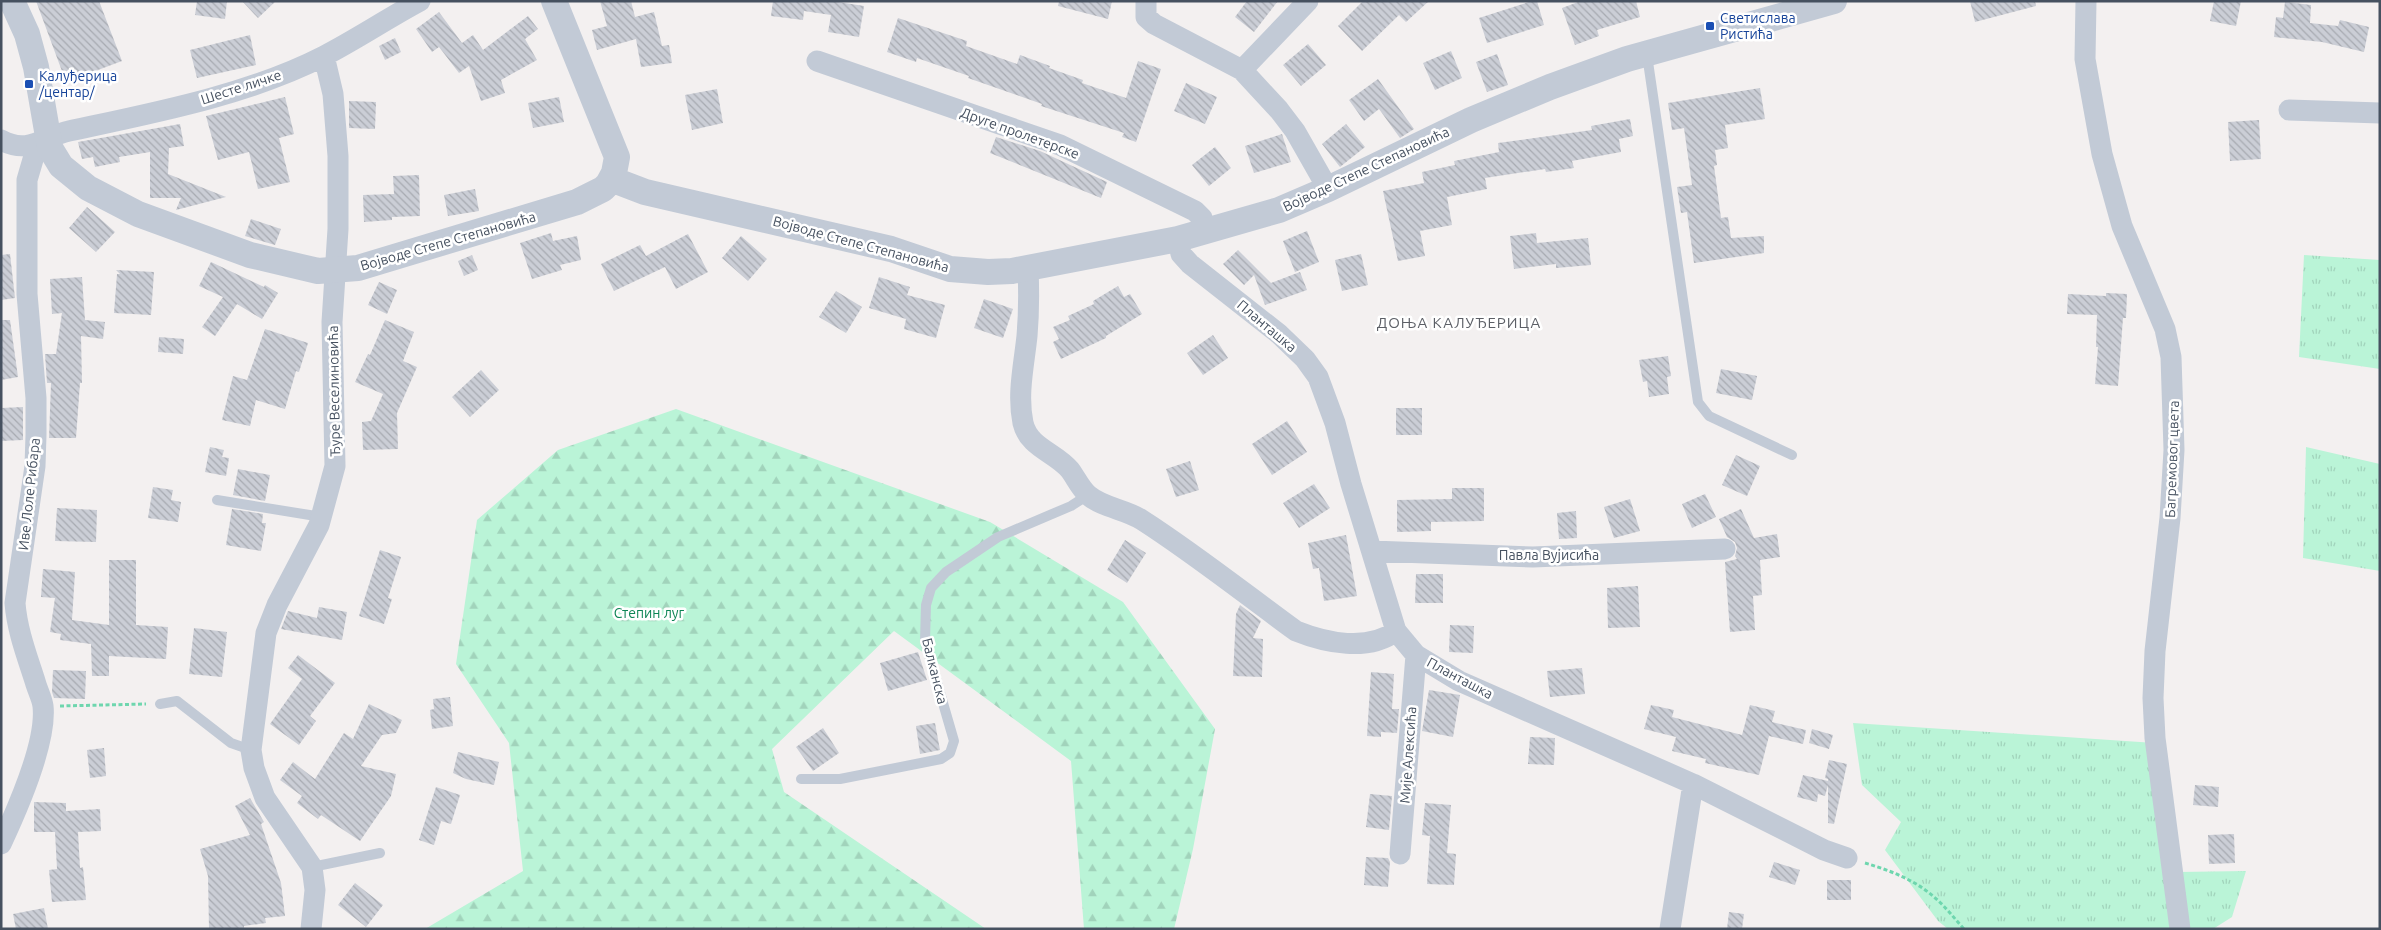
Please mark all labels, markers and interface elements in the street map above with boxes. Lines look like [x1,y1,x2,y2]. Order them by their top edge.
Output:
place label: Светислава Ристића [1720,10,1796,42]
marker: Светислава Ристића [1704,20,1716,32]
street label: Шесте личке [199,66,283,108]
place label: Калуђерица /центар/ [38,68,117,100]
marker: Калуђерица /центар/ [23,78,35,90]
street label: Друге пролетерске [959,104,1081,162]
street label: Војводе Степе Степановића [1280,123,1452,215]
street label: Војводе Степе Степановића [358,208,538,274]
street label: Војводе Степе Степановића [771,213,951,275]
street label: Планташка [1234,297,1300,355]
district label: ДОЊА КАЛУЂЕРИЦА [1377,314,1541,331]
street label: Ђуре Веселиновића [325,325,343,457]
street label: Багремовог цвета [2162,400,2182,518]
street label: Иве Лоле Рибара [15,437,43,551]
street label: Павла Вујисића [1499,547,1599,563]
park label: Степин луг [614,605,685,621]
street label: Балканска [919,636,951,706]
street label: Планташка [1424,654,1496,702]
street label: Мије Алексића [1397,706,1419,804]

